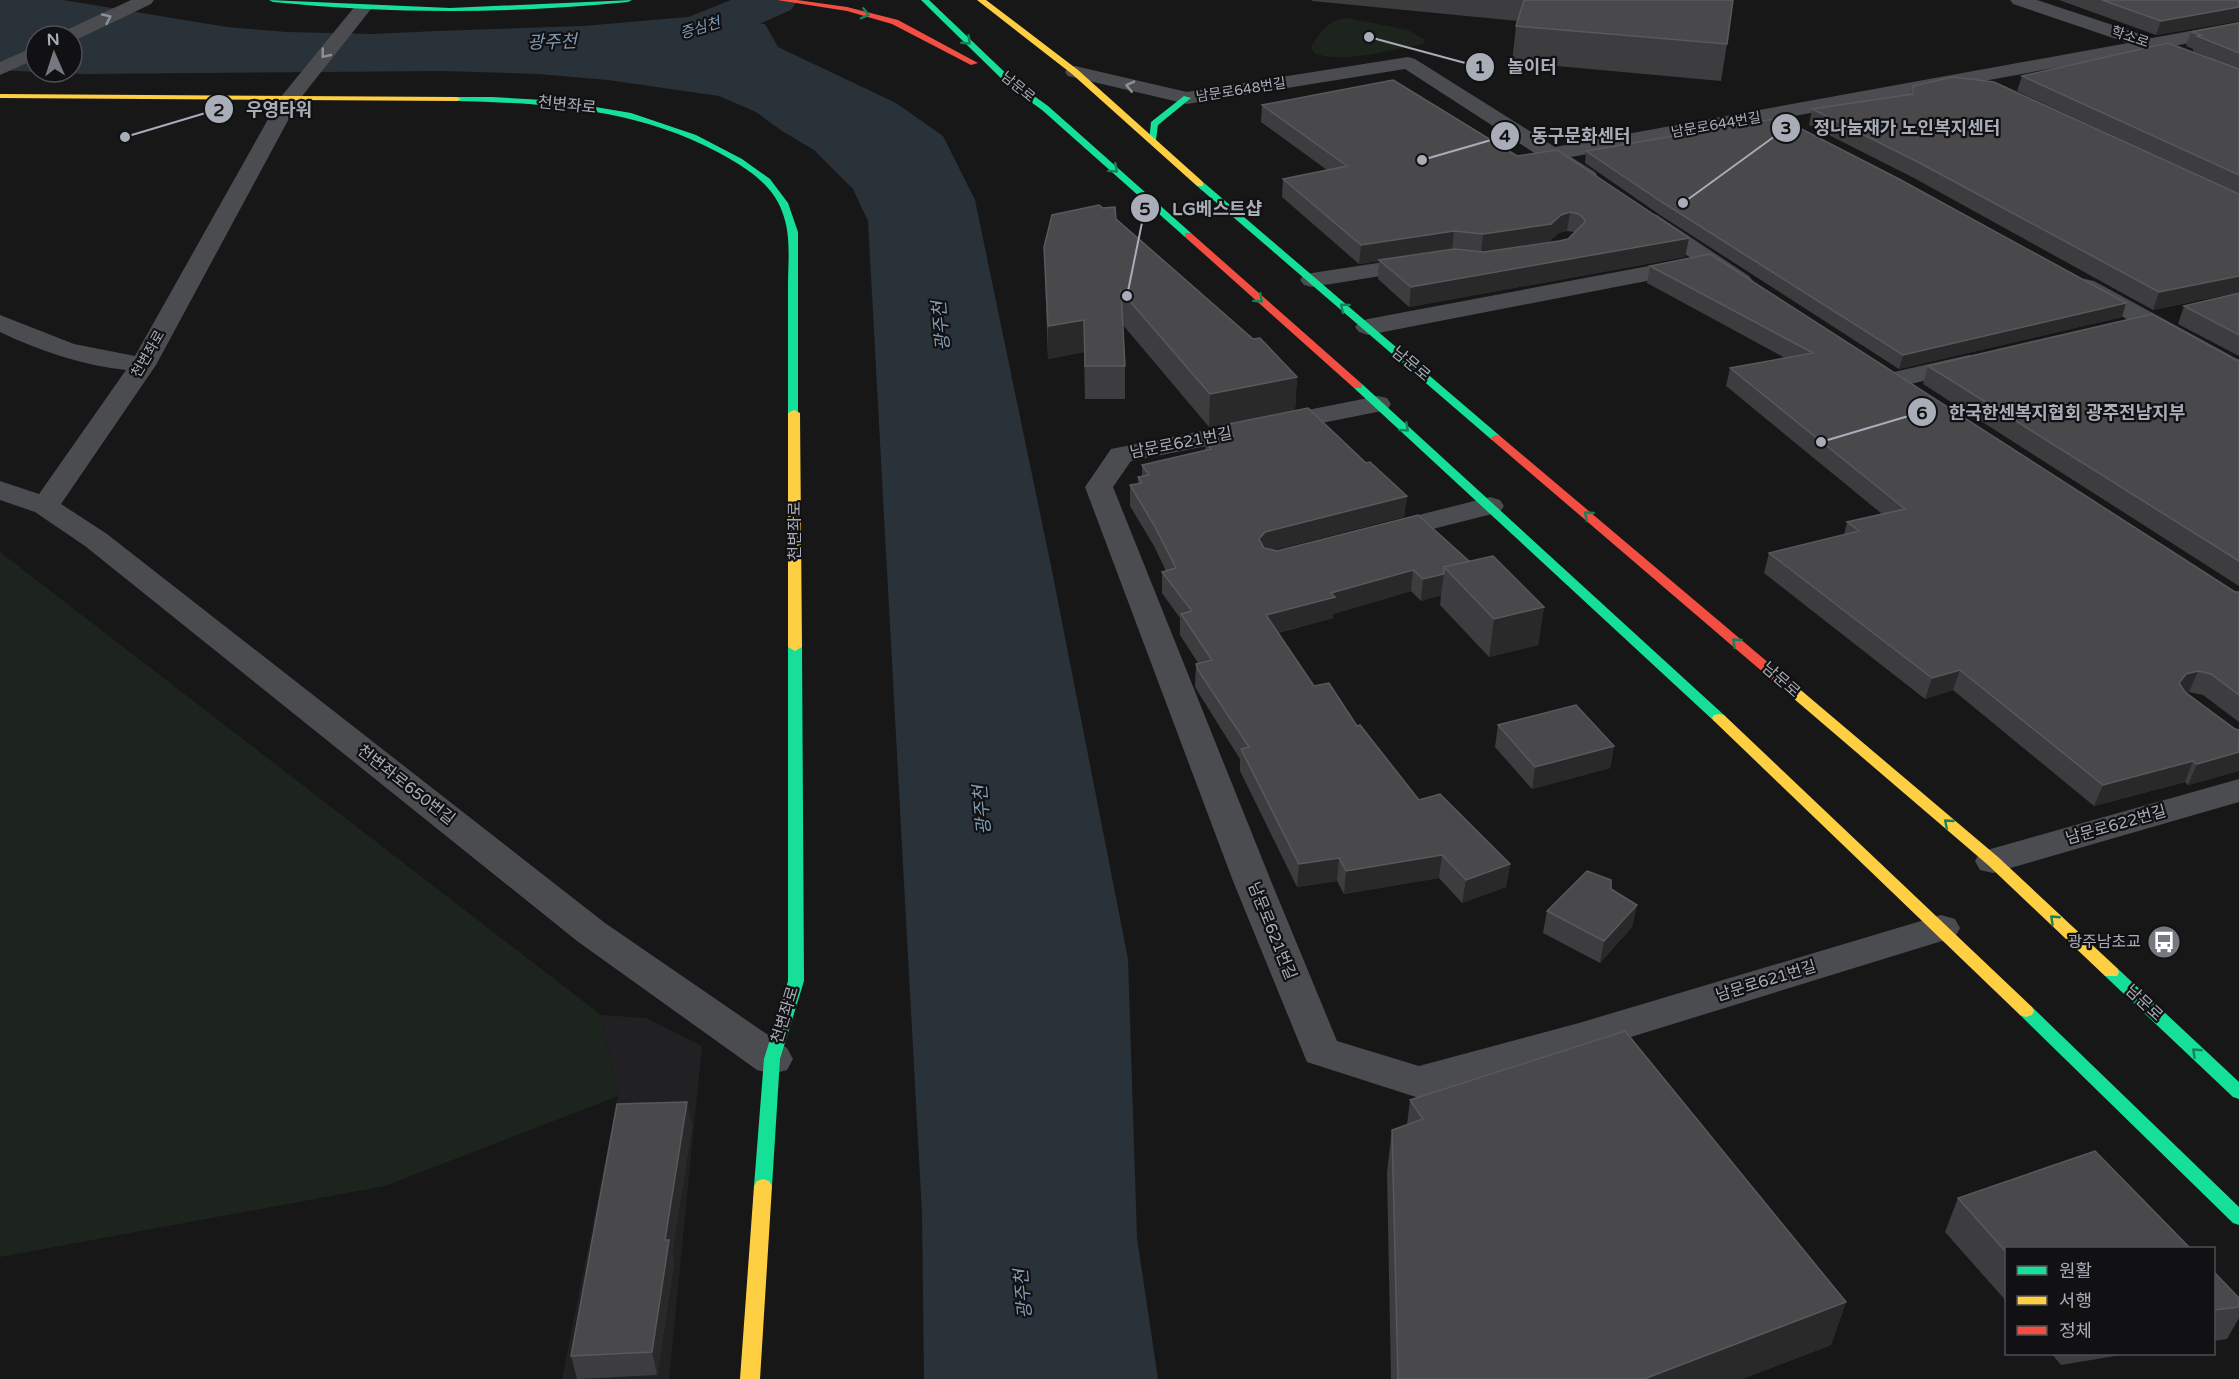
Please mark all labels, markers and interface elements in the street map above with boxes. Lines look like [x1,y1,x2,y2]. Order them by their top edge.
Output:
one-way arrow [860,6,870,19]
water label: 증심천 [678,13,725,43]
one-way arrow [100,14,111,26]
street label: 학소로 [2109,23,2151,51]
north arrow [24,24,84,84]
text: N [46,30,60,50]
water label: 광주천 [527,30,580,54]
one-way arrow [961,34,971,45]
one-way arrow [322,48,333,59]
callout: 놀이터 [1465,49,1568,85]
text: 1 [1474,56,1486,78]
text: 놀이터 [1507,56,1557,78]
street label: 남문로 [998,68,1038,106]
street label: 남문로648번길 [1195,75,1287,105]
one-way arrow [1126,80,1136,93]
callout: 우영타워 [204,91,324,127]
street label: 천변좌로 [537,92,598,118]
text: 2 [213,99,225,121]
text: 우영타워 [246,99,312,121]
street label: 남문로644번길 [1670,109,1762,141]
callout: 정나눔재가 노인복지센터 [1771,110,2012,146]
text: 3 [1780,117,1792,139]
text: 정나눔재가 노인복지센터 [1814,117,2000,139]
callout: 동구문화센터 [1490,118,1643,154]
text: 4 [1499,125,1511,147]
text: 동구문화센터 [1531,125,1631,147]
one-way arrow [1107,162,1117,173]
callout: LG베스트샵 [1130,190,1274,226]
text: 5 [1139,198,1151,220]
text: LG베스트샵 [1172,198,1263,220]
one-way arrow [1252,292,1263,303]
water label: 광주천 [928,298,954,352]
one-way arrow [1340,303,1351,314]
street label: 천변좌로 [128,327,168,381]
street label: 남문로 [1388,342,1435,386]
callout: 한국한센복지협회 광주전남지부 [1907,394,2197,430]
text: 6 [1916,402,1928,424]
text: 한국한센복지협회 광주전남지부 [1949,402,2185,424]
one-way arrow [1399,421,1409,432]
street label: 남문로621번길 [1128,423,1234,463]
street label: 천변좌로 [785,501,805,560]
one-way arrow [1584,511,1595,522]
one-way arrow [1732,638,1743,649]
street label: 남문로 [1758,658,1804,702]
street label: 천변좌로650번길 [353,741,459,829]
water label: 광주천 [969,782,995,836]
street label: 남문로622번길 [2063,801,2169,849]
one-way arrow [1944,819,1955,830]
street label: 남문로621번길 [1243,879,1301,983]
one-way arrow [2050,915,2061,926]
bus stop icon: 광주남초교 [2146,924,2182,960]
place label: 광주남초교 [2067,932,2141,952]
street label: 남문로621번길 [1713,956,1819,1006]
street label: 남문로 [2121,981,2167,1026]
street label: 천변좌로 [767,984,803,1046]
one-way arrow [2193,1048,2203,1059]
legend [2005,1247,2215,1355]
text: 원활 [2059,1260,2092,1282]
water label: 광주천 [1010,1266,1036,1320]
text: 서행 [2059,1290,2092,1312]
text: 정체 [2059,1320,2092,1342]

